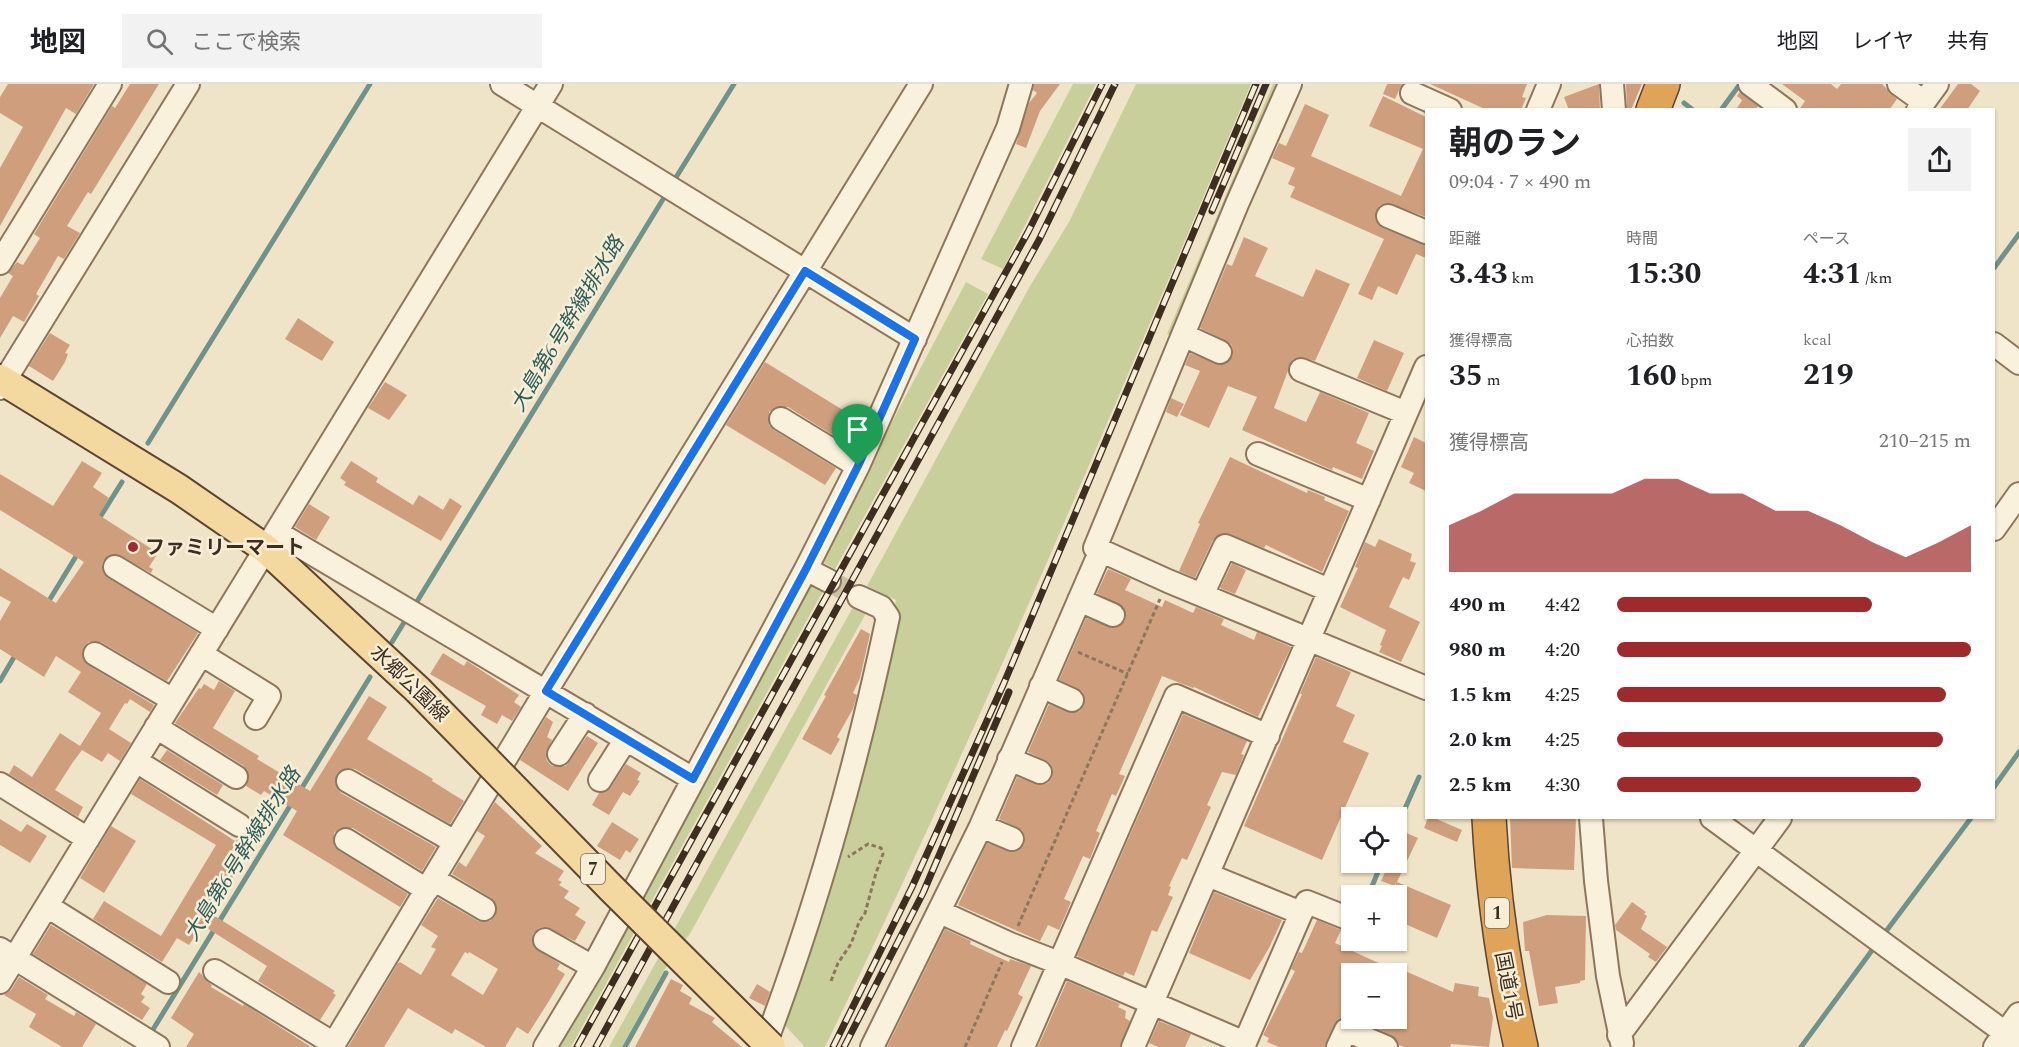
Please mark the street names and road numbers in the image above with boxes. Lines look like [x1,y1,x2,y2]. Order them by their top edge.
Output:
street label: 水郷公園線 [363,638,456,729]
road number: 7 [581,854,605,884]
road number: 1 [1485,898,1509,928]
street label: 国道1号 [1487,949,1529,1023]

